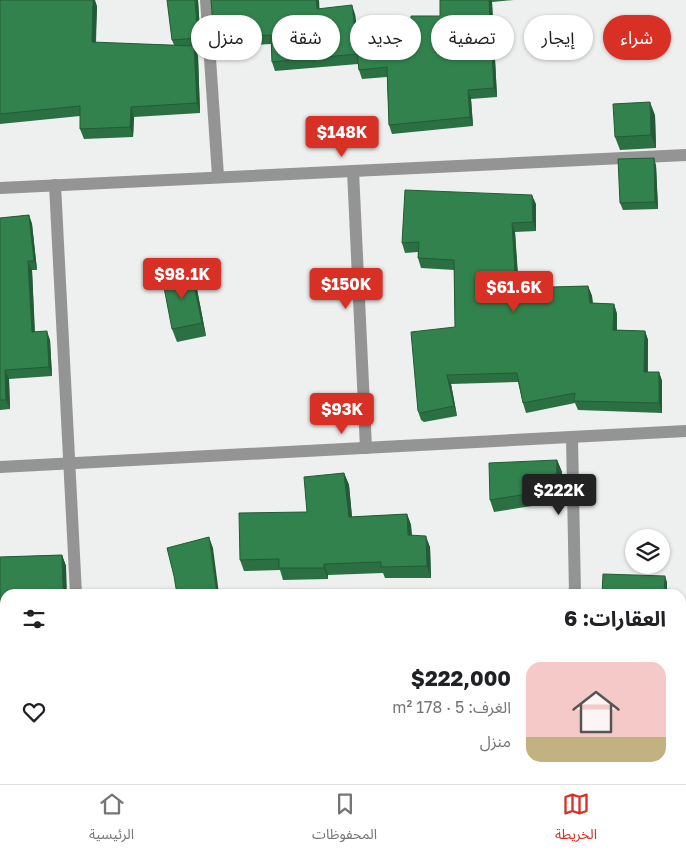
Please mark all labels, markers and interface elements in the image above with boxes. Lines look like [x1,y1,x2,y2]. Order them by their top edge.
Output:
chip: منزل [191,15,262,60]
chip: شقة [272,15,340,60]
chip: جديد [350,15,421,60]
chip: تصفية [431,15,514,60]
chip: إيجار [524,15,593,60]
chip: شراء [603,15,671,60]
pin: $148K [307,116,377,158]
text: $148K [317,122,367,142]
pin: $98.1K [141,258,223,300]
text: $98.1K [154,264,210,284]
pin: $150K [311,268,381,310]
pin: $61.6K [473,270,555,313]
text: $150K [321,274,371,294]
text: $61.6K [486,277,542,297]
pin: $93K [312,392,372,435]
text: $93K [321,399,363,419]
pin: $222K [524,474,594,516]
text: $222K [533,480,585,500]
map controls [625,529,670,574]
button: layers [625,529,670,574]
icon: filters [20,605,48,633]
text: العقارات: 6 [564,605,666,631]
text: $222,000 [411,665,511,691]
icon: home [566,682,626,742]
text: الغرف: 5 · 178 m² [392,697,511,717]
icon: heart [20,698,48,726]
text: منزل [480,731,511,751]
tab: الرئيسية [89,790,134,849]
tab: المحفوظات [312,790,377,849]
tab: الخريطة [555,790,597,849]

